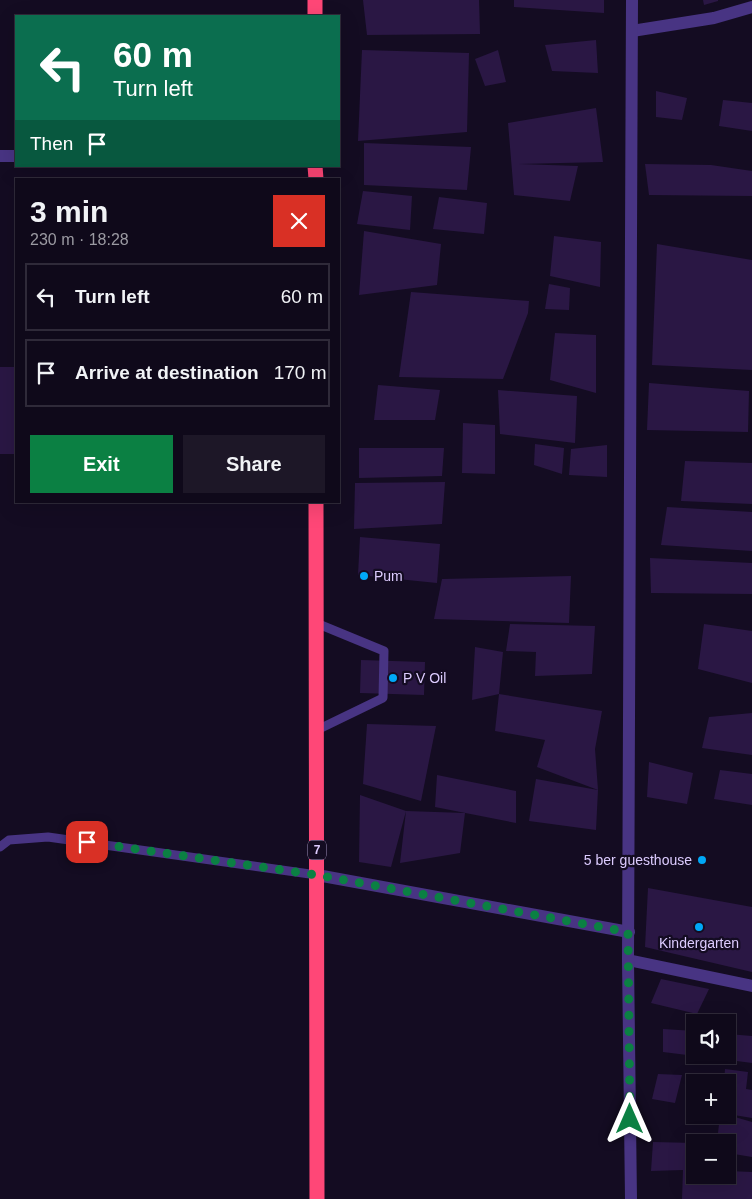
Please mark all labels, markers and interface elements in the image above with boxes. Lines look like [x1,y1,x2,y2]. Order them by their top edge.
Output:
icon: left [30,35,95,100]
text: 60 m [113,35,193,74]
text: Turn left [113,76,193,101]
icon: arrive [83,130,111,158]
text: Then [30,133,73,154]
text: 3 min [30,195,108,228]
button: close [273,195,325,247]
text: 230 m · 18:28 [30,231,129,248]
icon: left [32,283,60,311]
text: Turn left [75,286,150,307]
text: 60 m [281,286,323,307]
icon: arrive [32,359,60,387]
text: Arrive at destination [75,362,259,383]
text: 170 m [274,362,327,383]
button: Exit [30,435,173,493]
button: Share [183,435,325,493]
place label: Pum [374,568,403,584]
marker: Pum [358,570,370,582]
place label: P V Oil [403,670,446,686]
marker: P V Oil [387,672,399,684]
pin [66,821,108,863]
icon: arrive [73,828,101,856]
road number: 7 [308,840,326,860]
place label: 5 ber guesthouse [584,852,692,868]
marker: 5 ber guesthouse [696,854,708,866]
marker: Kindergarten [693,921,705,933]
place label: Kindergarten [659,935,739,951]
map controls [686,1014,736,1184]
button: sound [686,1014,736,1064]
button: + [686,1074,736,1124]
position arrow [603,1092,655,1144]
button: − [686,1134,736,1184]

